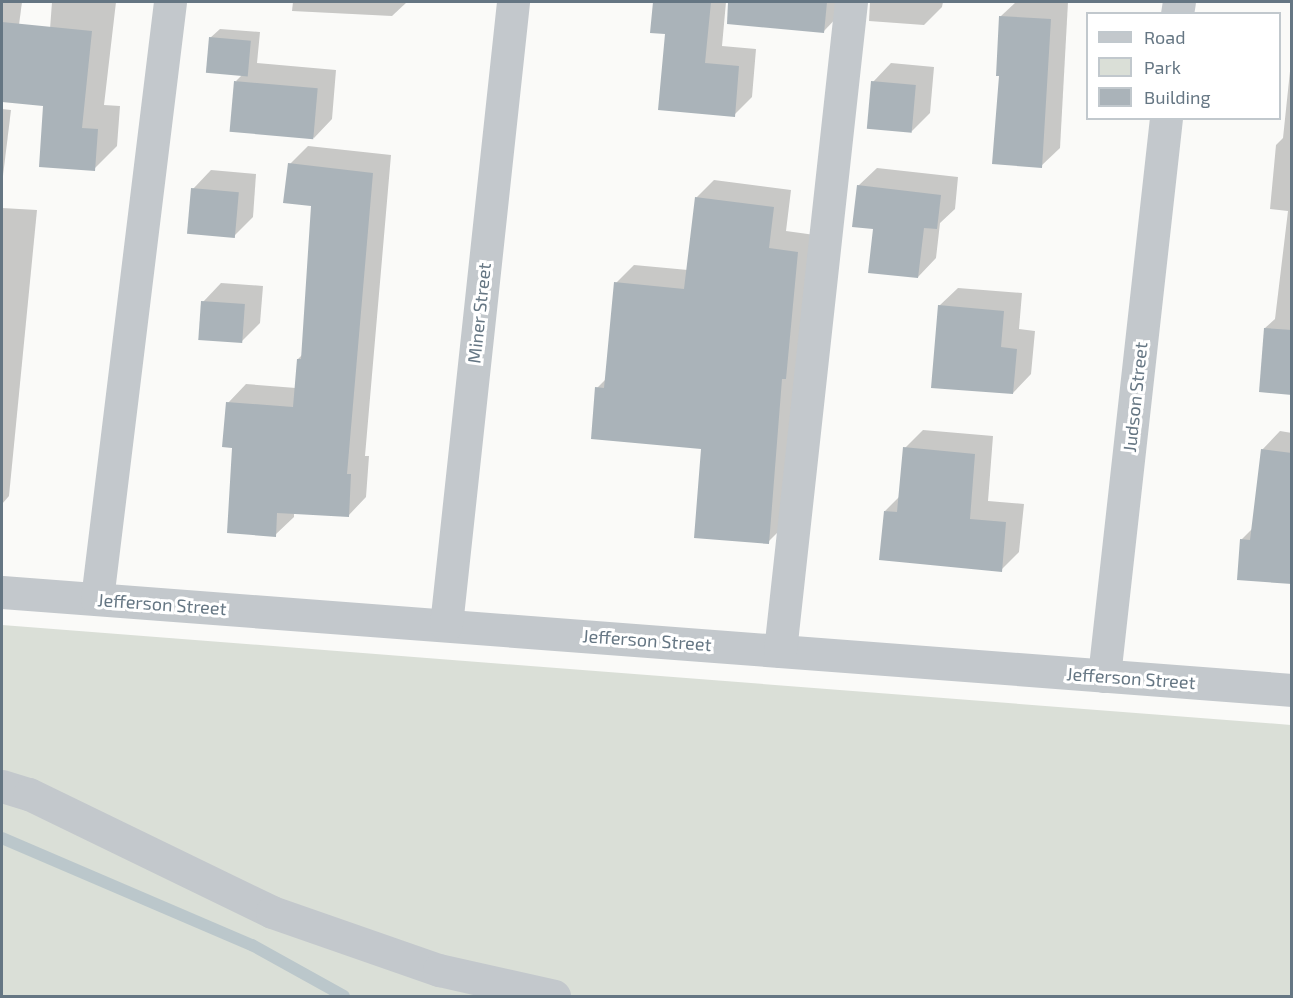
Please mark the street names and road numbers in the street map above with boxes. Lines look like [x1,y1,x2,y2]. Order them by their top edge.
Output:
street label: Miner Street [463,261,495,365]
street label: Judson Street [1118,341,1152,453]
street label: Jefferson Street [97,589,227,619]
street label: Jefferson Street [582,625,712,655]
street label: Jefferson Street [1066,663,1196,693]

